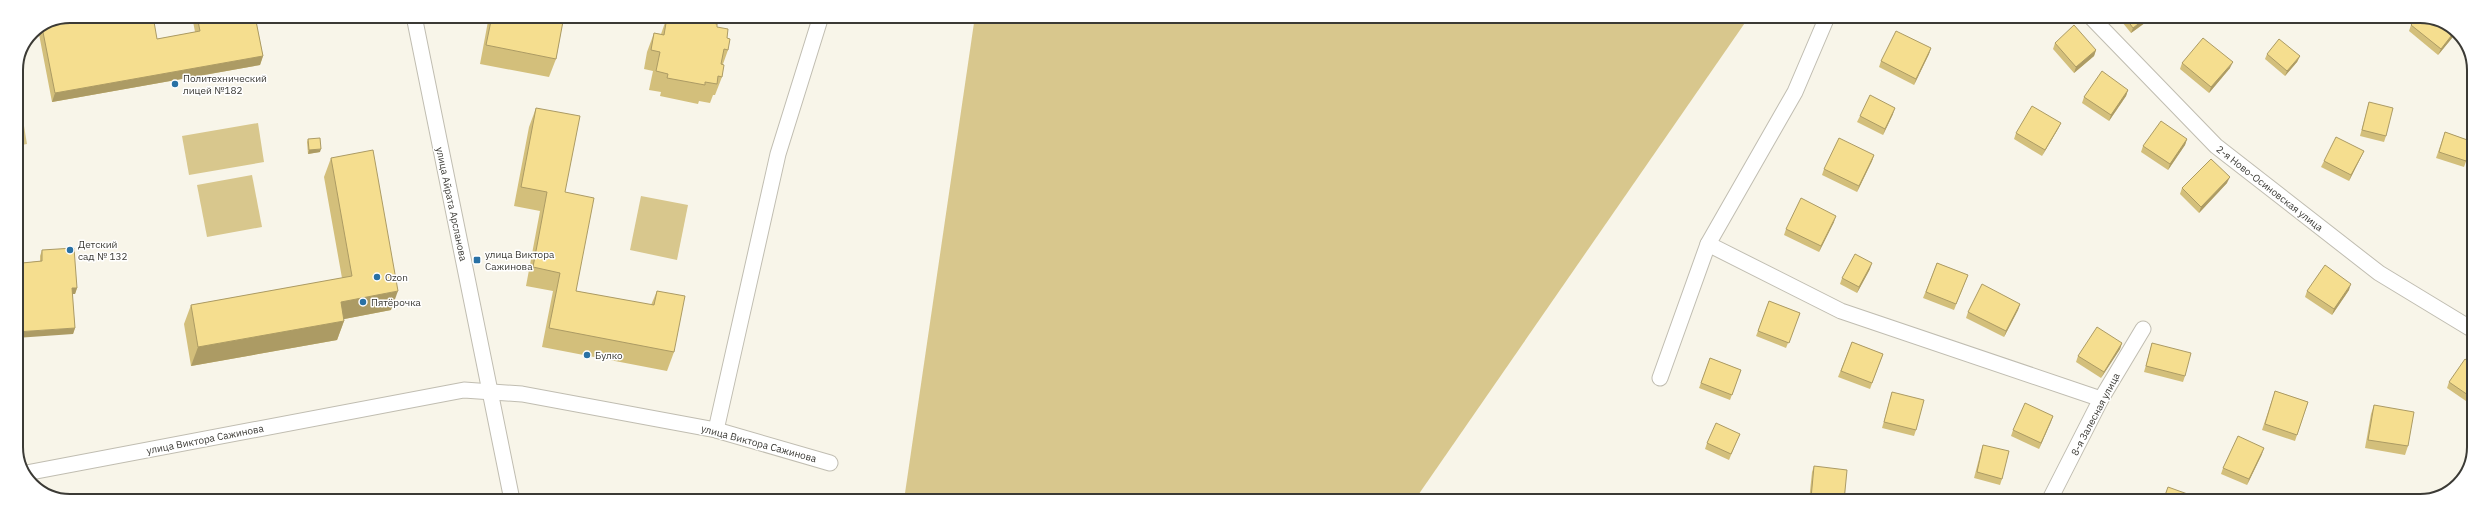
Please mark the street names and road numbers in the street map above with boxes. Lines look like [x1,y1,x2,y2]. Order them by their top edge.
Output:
street label: 2-я Ново-Осиновская улица [2214,143,2326,235]
street label: улица Айрата Арсланова [433,146,470,263]
street label: 8-я Залесная улица [2068,370,2123,458]
street label: улица Виктора Сажинова [145,422,265,457]
street label: улица Виктора Сажинова [700,422,819,465]

